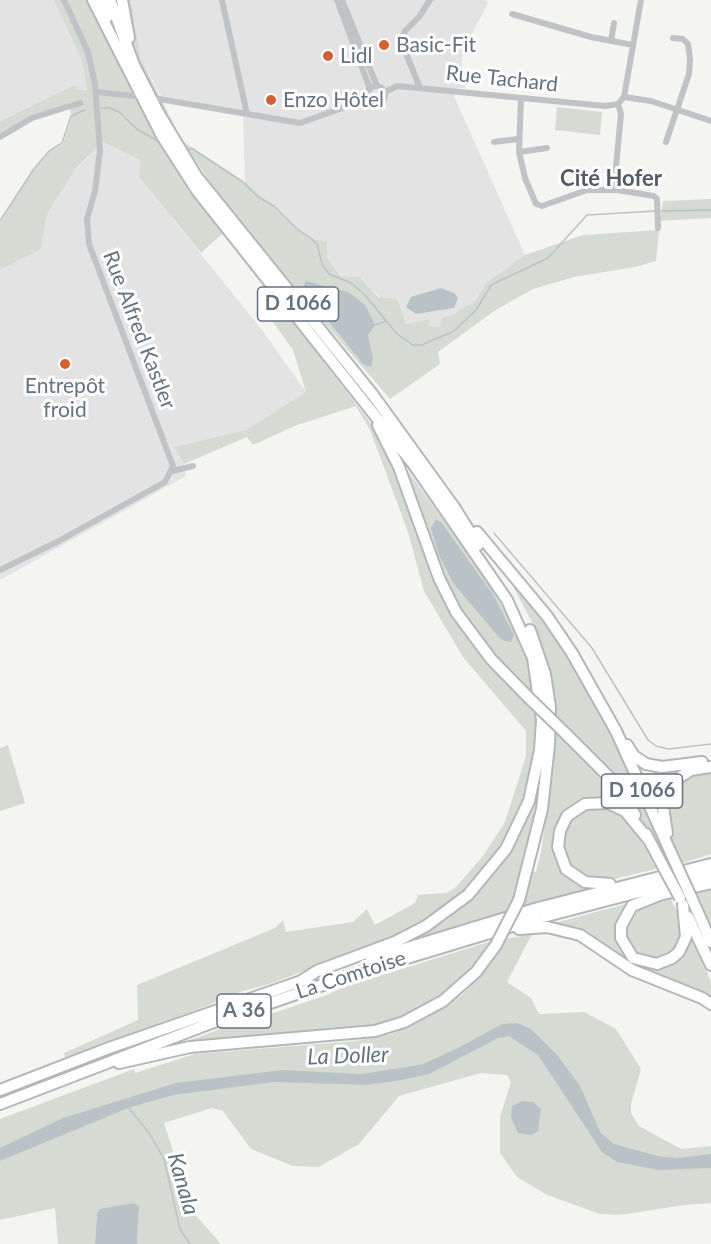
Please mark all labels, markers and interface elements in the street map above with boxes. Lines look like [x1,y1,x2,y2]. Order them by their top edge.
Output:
place label: Basic-Fit [396,32,476,58]
marker: Basic-Fit [377,38,391,52]
place label: Lidl [340,43,373,69]
marker: Lidl [321,49,335,63]
street label: Rue Tachard [445,61,559,97]
place label: Enzo Hôtel [283,87,384,113]
marker: Enzo Hôtel [264,93,278,107]
district label: Cité Hofer [560,166,662,192]
street label: Rue Alfred Kastler [97,247,181,413]
road number: D 1066 [258,287,338,321]
marker: Entrepôt froid [58,357,72,371]
place label: Entrepôt froid [25,373,105,423]
road number: D 1066 [602,774,682,808]
street label: La Comtoise [293,945,409,1005]
road number: A 36 [217,994,271,1028]
water label: La Doller [307,1041,389,1071]
water label: Kanala [162,1150,204,1218]

